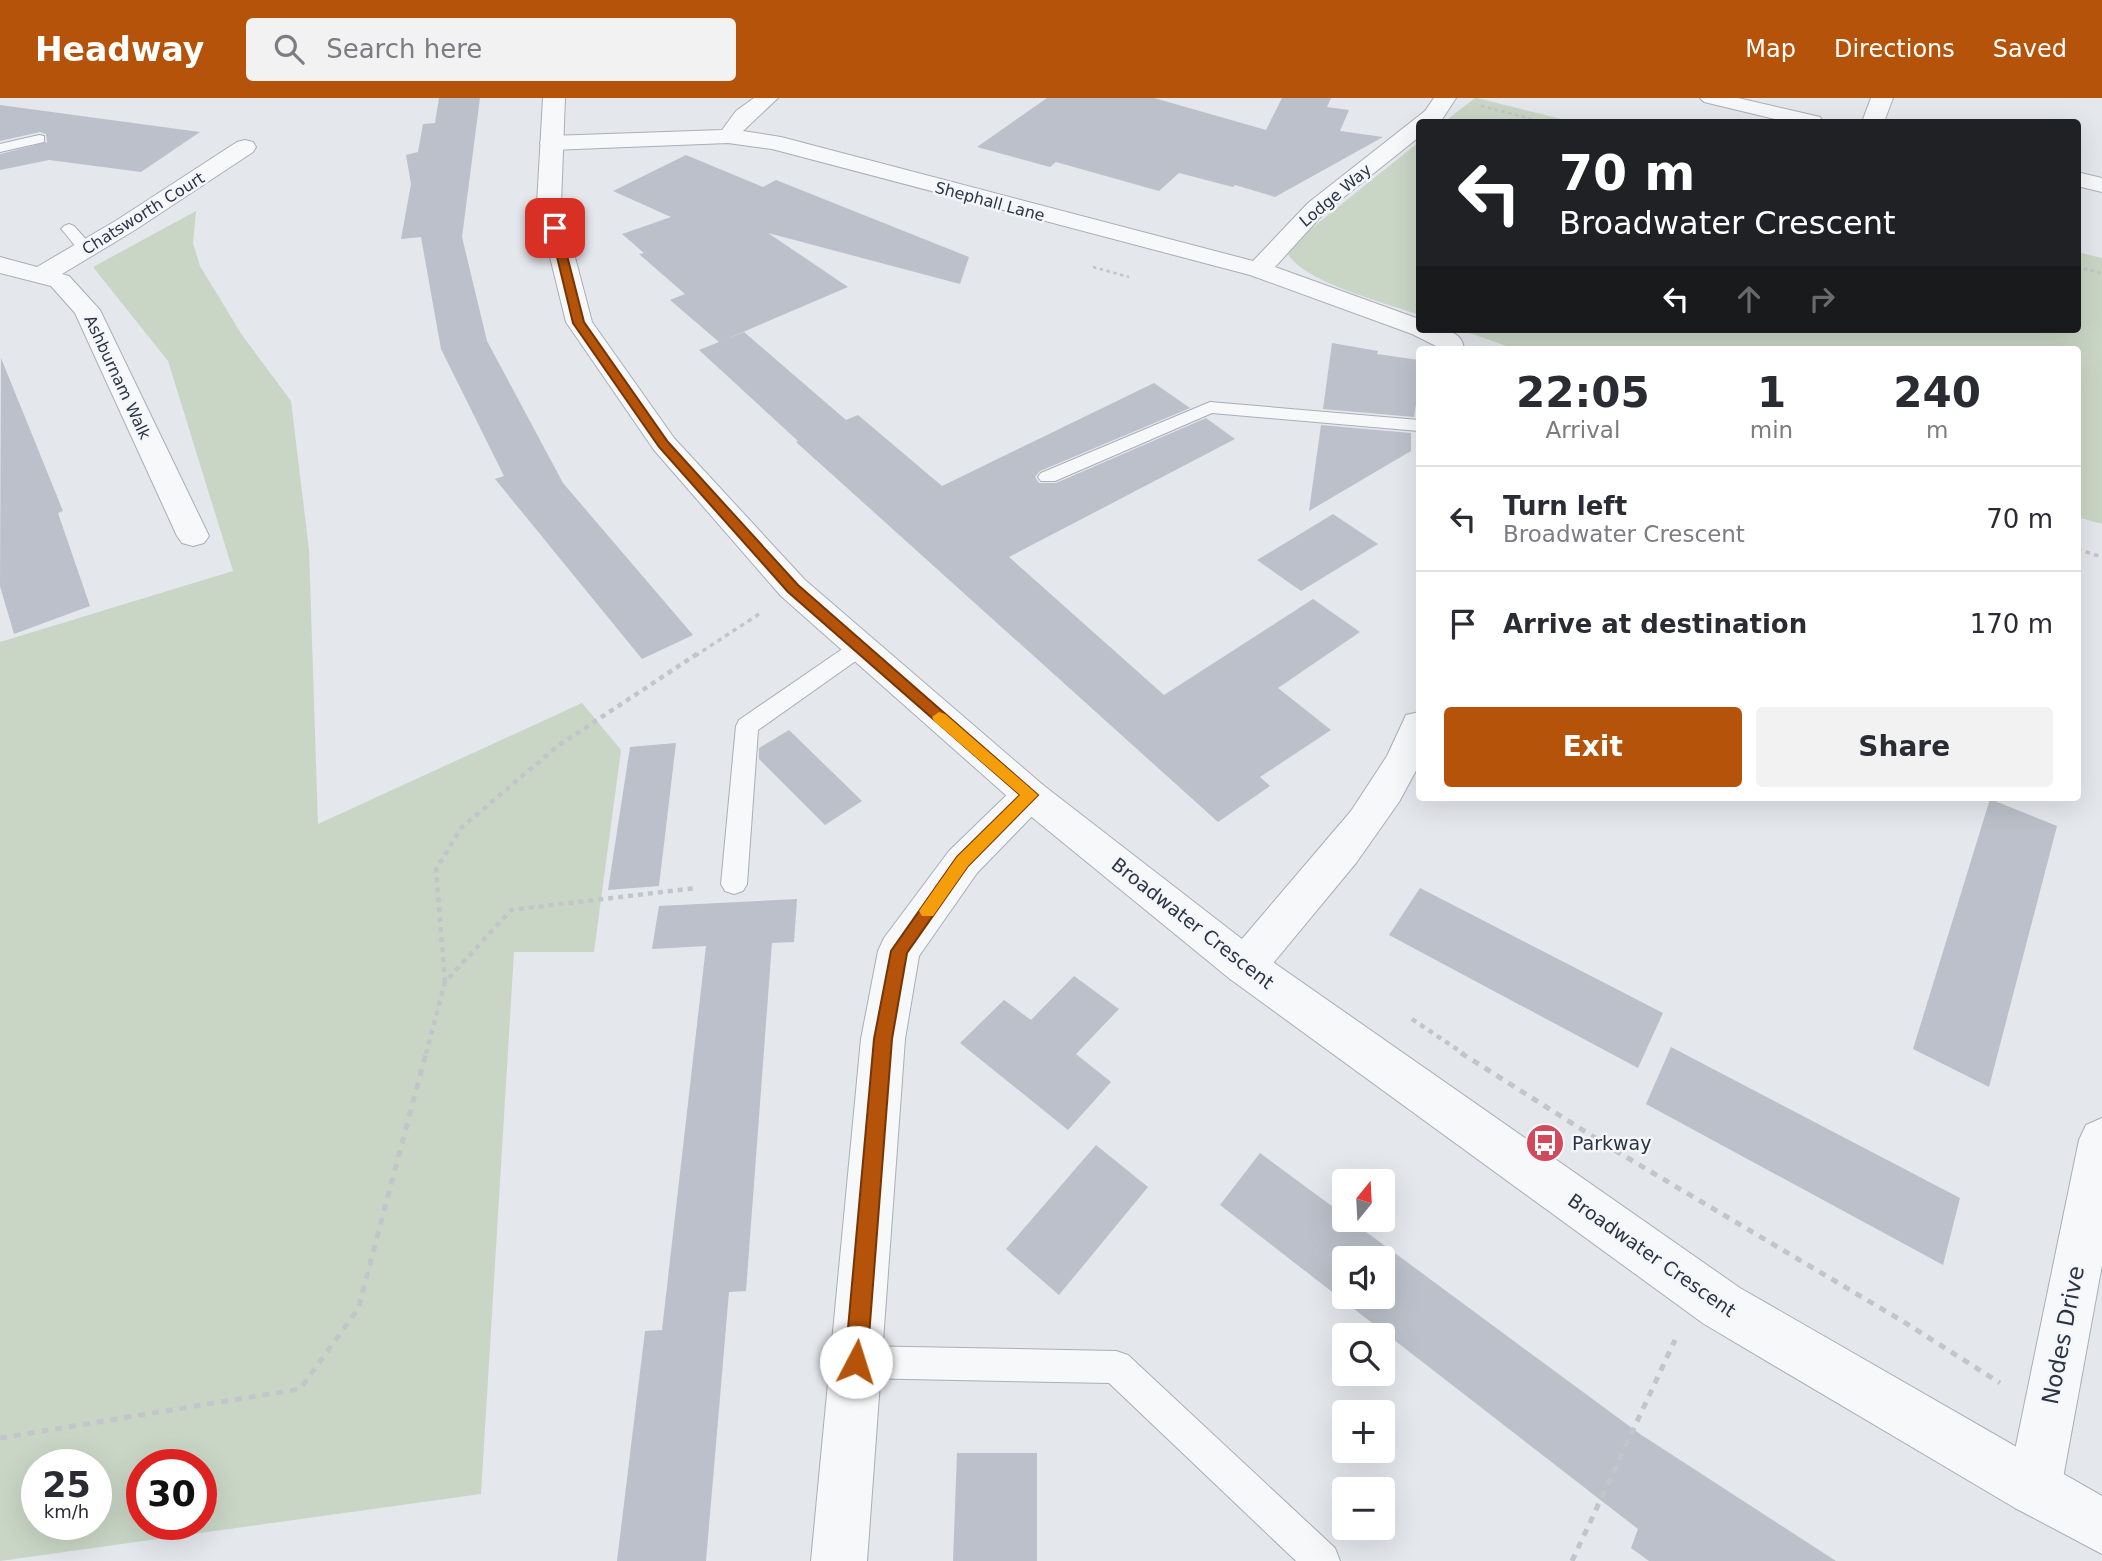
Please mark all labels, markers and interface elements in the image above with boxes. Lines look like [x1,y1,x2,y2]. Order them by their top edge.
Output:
search box [246,18,736,81]
text: Headway [35,30,204,69]
icon: search [270,30,308,68]
text: Search here [326,34,482,64]
text: Map [1745,35,1796,63]
text: Directions [1834,35,1955,63]
text: Saved [1993,35,2067,63]
text: 70 m [1559,145,1695,202]
icon: left [1444,147,1535,238]
street label: Lodge Way [1296,160,1375,231]
street label: Chatsworth Court [79,168,208,259]
street label: Shephall Lane [933,178,1047,225]
pin [525,198,585,258]
text: Broadwater Crescent [1559,204,1896,242]
icon: arrive [536,209,574,247]
icon: left [1657,280,1695,318]
icon: ahead [1730,280,1768,318]
icon: right [1803,280,1841,318]
street label: Ashburnam Walk [80,312,155,443]
text: 22:05 [1516,368,1650,417]
text: 1 [1757,368,1786,417]
text: 240 [1893,368,1981,417]
text: Arrival [1546,417,1620,443]
text: min [1750,417,1793,443]
text: m [1926,417,1948,443]
text: Turn left [1503,491,1627,521]
icon: left [1444,500,1482,538]
text: 70 m [1986,504,2053,534]
text: Broadwater Crescent [1503,521,1745,547]
icon: arrive [1444,605,1482,643]
text: Arrive at destination [1503,609,1807,639]
text: 170 m [1970,609,2053,639]
button: Exit [1444,707,1742,787]
button: Share [1756,707,2053,787]
street label: Broadwater Crescent [1108,853,1278,993]
bus stop icon: Parkway [1524,1122,1566,1164]
place label: Parkway [1572,1132,1652,1154]
north arrow [1332,1169,1395,1232]
map controls [1332,1169,1395,1540]
street label: Broadwater Crescent [1564,1189,1740,1321]
button: sound [1332,1246,1395,1309]
street label: Nodes Drive [2037,1263,2089,1407]
button: search [1332,1323,1395,1386]
position arrow [819,1325,893,1399]
button: + [1332,1400,1395,1463]
speed limit sign: 30 [126,1449,217,1540]
text: 25 [42,1465,91,1505]
button: − [1332,1477,1395,1540]
text: km/h [44,1501,89,1522]

